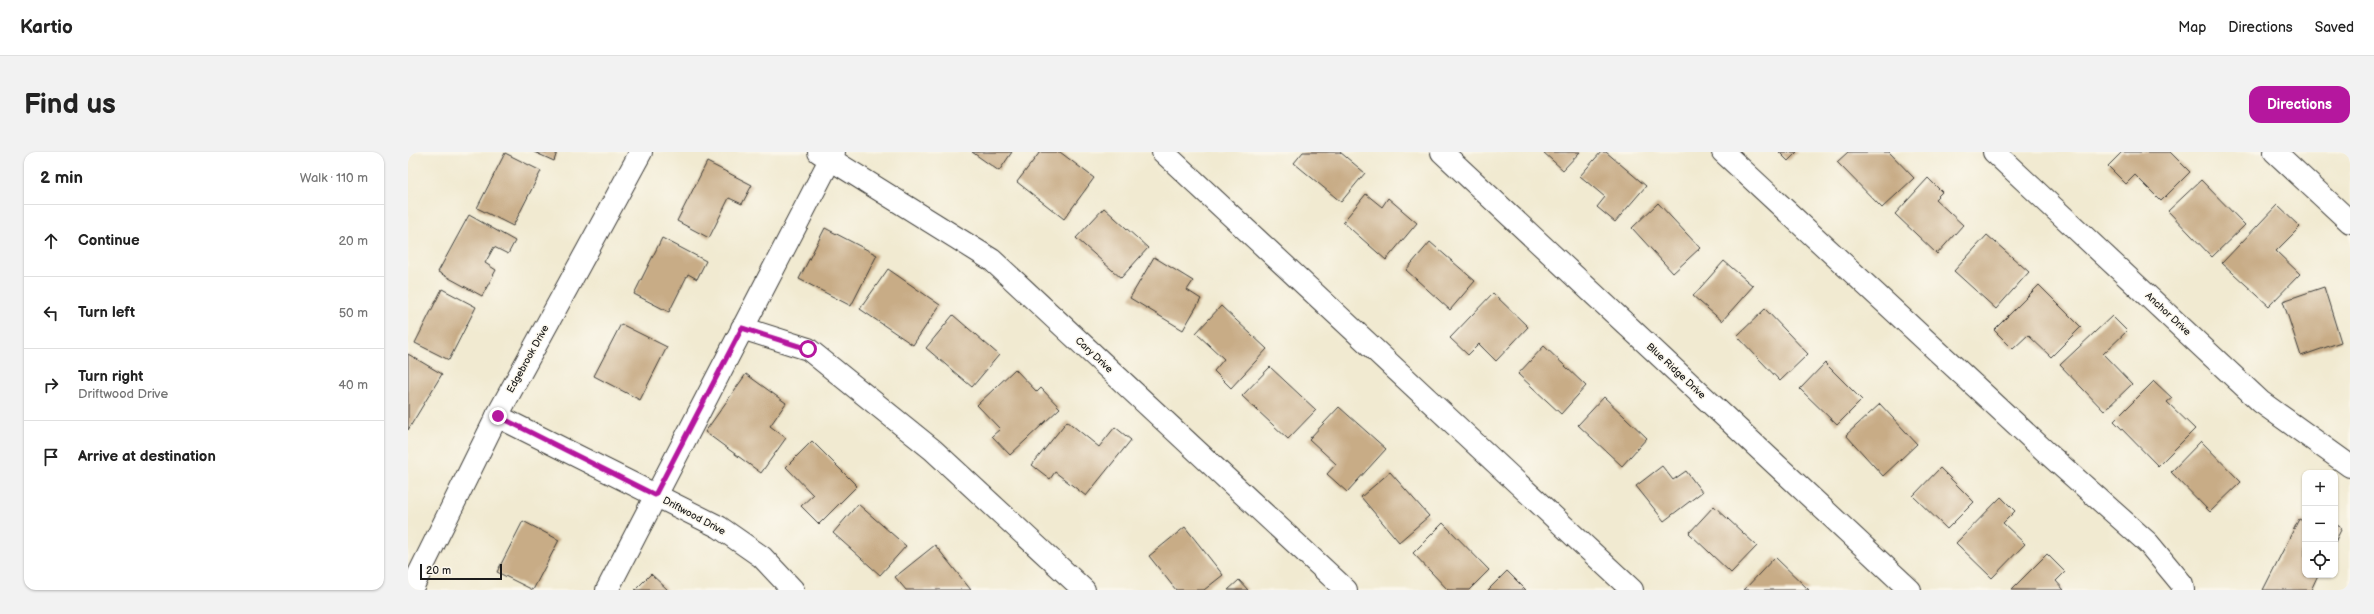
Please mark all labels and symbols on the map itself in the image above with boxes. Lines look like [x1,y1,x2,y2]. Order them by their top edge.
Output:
street label: Anchor Drive [2143,290,2193,338]
street label: Edgebrook Drive [504,323,552,395]
street label: Cary Drive [1073,335,1115,375]
route start [799,340,817,358]
street label: Blue Ridge Drive [1644,341,1708,401]
route end [489,407,507,425]
street label: Driftwood Drive [661,494,727,538]
scale bar [420,562,502,581]

